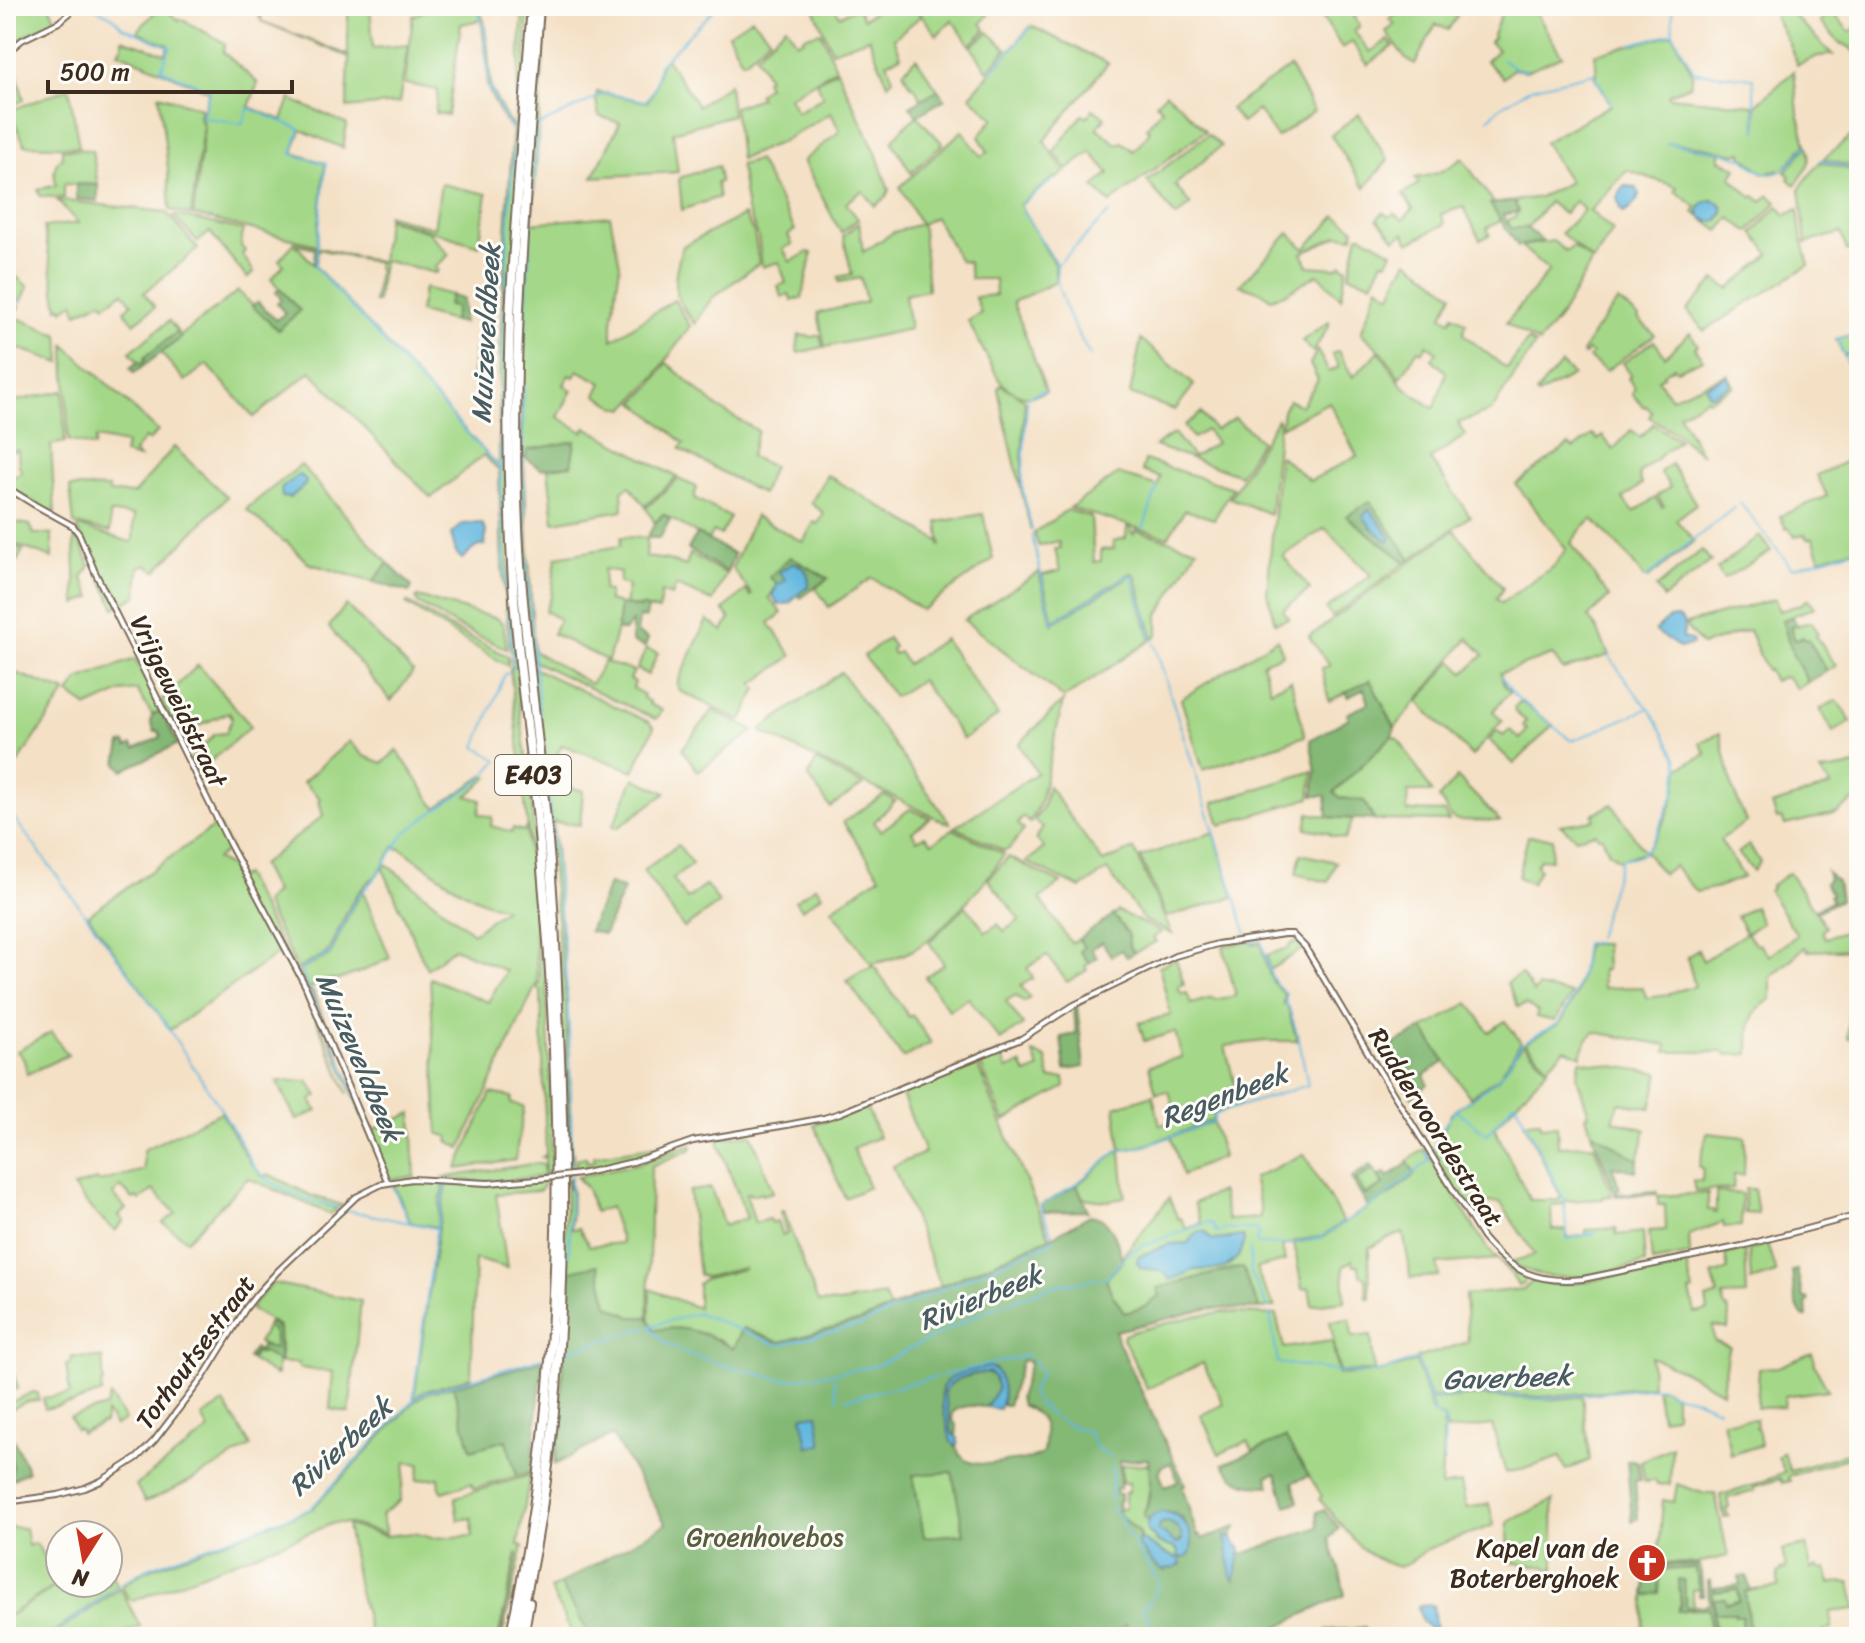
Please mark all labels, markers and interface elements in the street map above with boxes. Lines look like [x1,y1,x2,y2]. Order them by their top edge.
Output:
scale bar [48,44,292,94]
text: 500 m [60,51,130,93]
water label: Muizeveldbeek [456,240,515,424]
street label: Vrijgeweidstraat [117,607,241,797]
road number: E403 [495,755,571,795]
water label: Muizeveldbeek [302,965,418,1152]
street label: Ruddervoordestraat [1356,1018,1516,1236]
water label: Regenbeek [1153,1048,1298,1142]
water label: Rivierbeek [911,1249,1052,1344]
street label: Torhoutsestraat [123,1264,267,1440]
water label: Gaverbeek [1442,1351,1575,1404]
water label: Rivierbeek [276,1382,407,1508]
park label: Groenhovebos [686,1514,844,1560]
north arrow [44,1519,124,1599]
place label: Kapel van de Boterberghoek [1450,1525,1619,1601]
church icon: Kapel van de Boterberghoek [1626,1542,1668,1584]
text: N [68,1557,92,1599]

